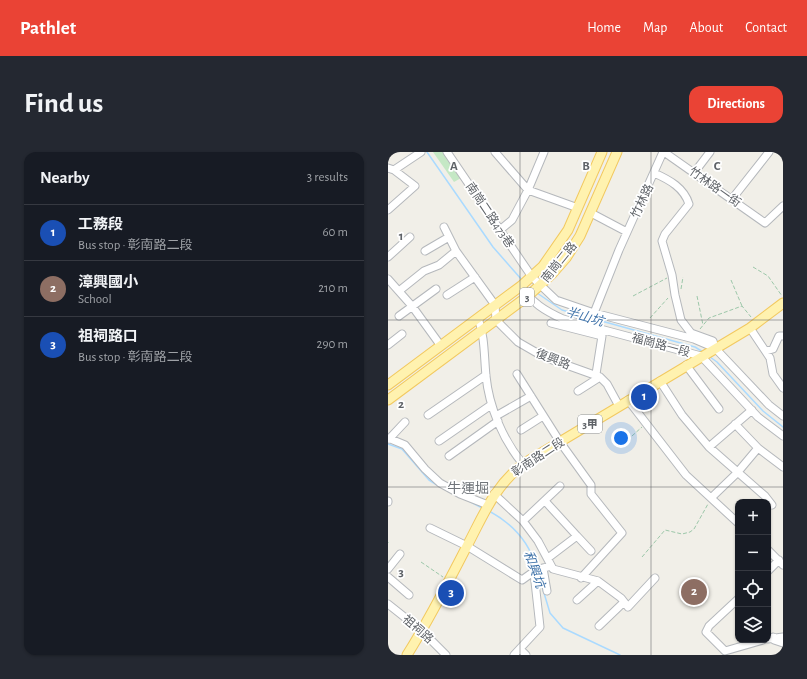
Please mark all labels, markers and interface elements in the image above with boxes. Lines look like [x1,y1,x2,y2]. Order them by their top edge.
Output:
text: Pathlet [20,19,76,38]
text: Home [587,21,621,35]
text: Map [643,21,667,35]
text: About [689,21,723,35]
text: Contact [745,21,787,35]
button: Directions [689,86,783,123]
text: Find us [24,90,103,118]
text: A [450,160,458,173]
text: B [582,160,590,173]
text: C [714,160,721,173]
street label: 竹林路一街 [687,164,744,209]
text: Nearby [40,169,90,186]
text: 3 results [307,171,348,184]
street label: 南崗二路473巷 [464,180,517,250]
street label: 竹林路 [628,182,655,220]
text: 工務段 [78,217,123,232]
text: 1 [51,226,55,239]
text: 60 m [322,226,348,239]
text: 1 [399,230,403,243]
text: Bus stop · 彰南路二段 [78,239,193,252]
street label: 南崗二路 [538,239,579,284]
text: 漳興國小 [78,275,138,290]
text: 2 [50,282,56,295]
text: 210 m [318,282,348,295]
road number: 3 [520,288,534,306]
text: School [78,293,112,306]
water label: 半山坑 [564,304,608,330]
text: 祖祠路口 [78,329,138,344]
street label: 福崗路一段 [630,330,692,359]
text: 3 [50,338,56,351]
text: 290 m [317,338,348,351]
street label: 復興路 [534,346,572,371]
text: Bus stop · 彰南路二段 [78,351,193,364]
pin: 1 [631,382,657,412]
text: 2 [398,398,404,411]
road number: 3甲 [578,415,602,433]
your location [611,428,631,448]
street label: 彰南路二段 [509,435,566,478]
district label: 牛運堀 [447,481,489,496]
map controls [735,499,771,643]
button: + [735,499,771,535]
button: − [735,535,771,571]
water label: 和興坑 [521,548,549,592]
text: 3 [398,566,404,579]
button: locate [735,571,771,607]
pin: 2 [681,577,707,607]
pin: 3 [438,578,464,608]
button: layers [735,607,771,643]
street label: 祖祠路 [400,612,436,645]

